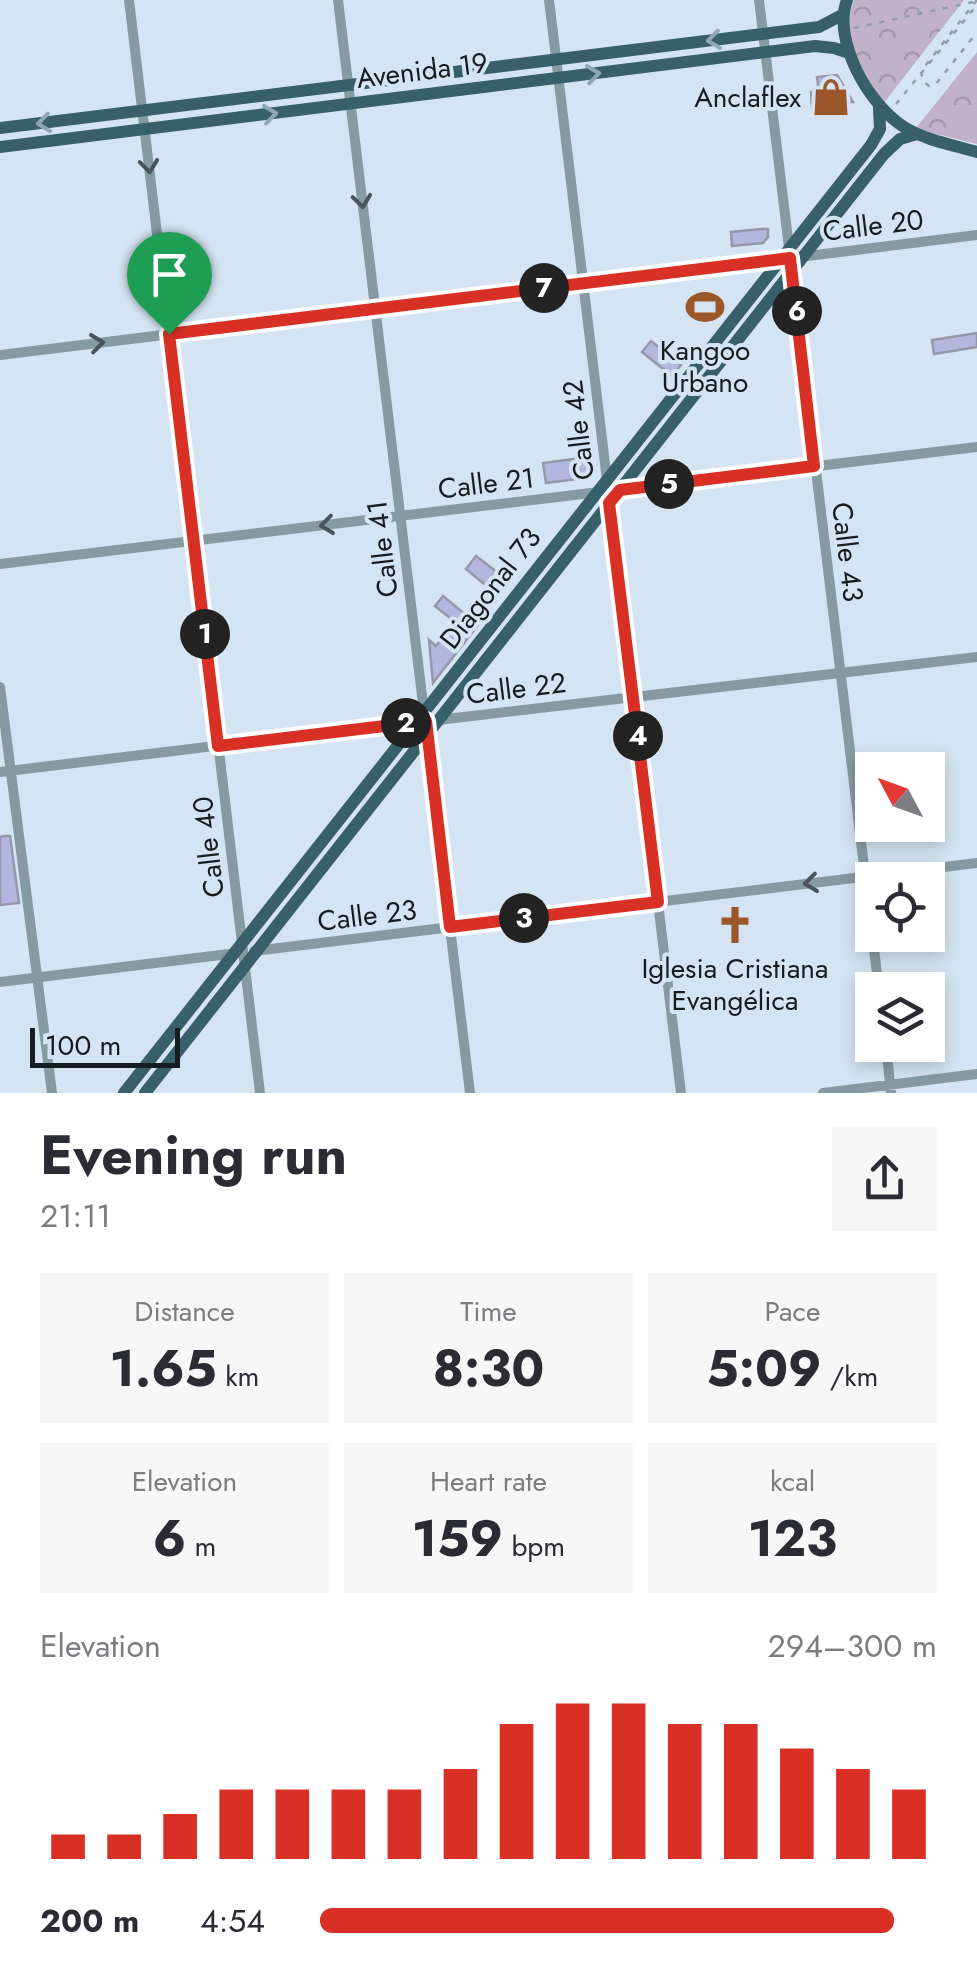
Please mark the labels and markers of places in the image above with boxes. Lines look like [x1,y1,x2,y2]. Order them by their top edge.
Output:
shop icon: Anclaflex [810,76,852,118]
place label: Anclaflex [694,77,801,118]
pin [127,232,212,335]
pin: 7 [519,263,569,313]
sports icon: Kangoo Urbano [684,286,726,328]
pin: 6 [772,286,822,336]
place label: Kangoo Urbano [660,330,750,403]
pin: 5 [644,459,694,509]
pin: 1 [180,609,230,659]
pin: 2 [381,698,431,748]
pin: 4 [613,711,663,761]
pin: 3 [499,893,549,943]
church icon: Iglesia Cristiana Evangélica [714,904,756,946]
place label: Iglesia Cristiana Evangélica [641,948,829,1021]

